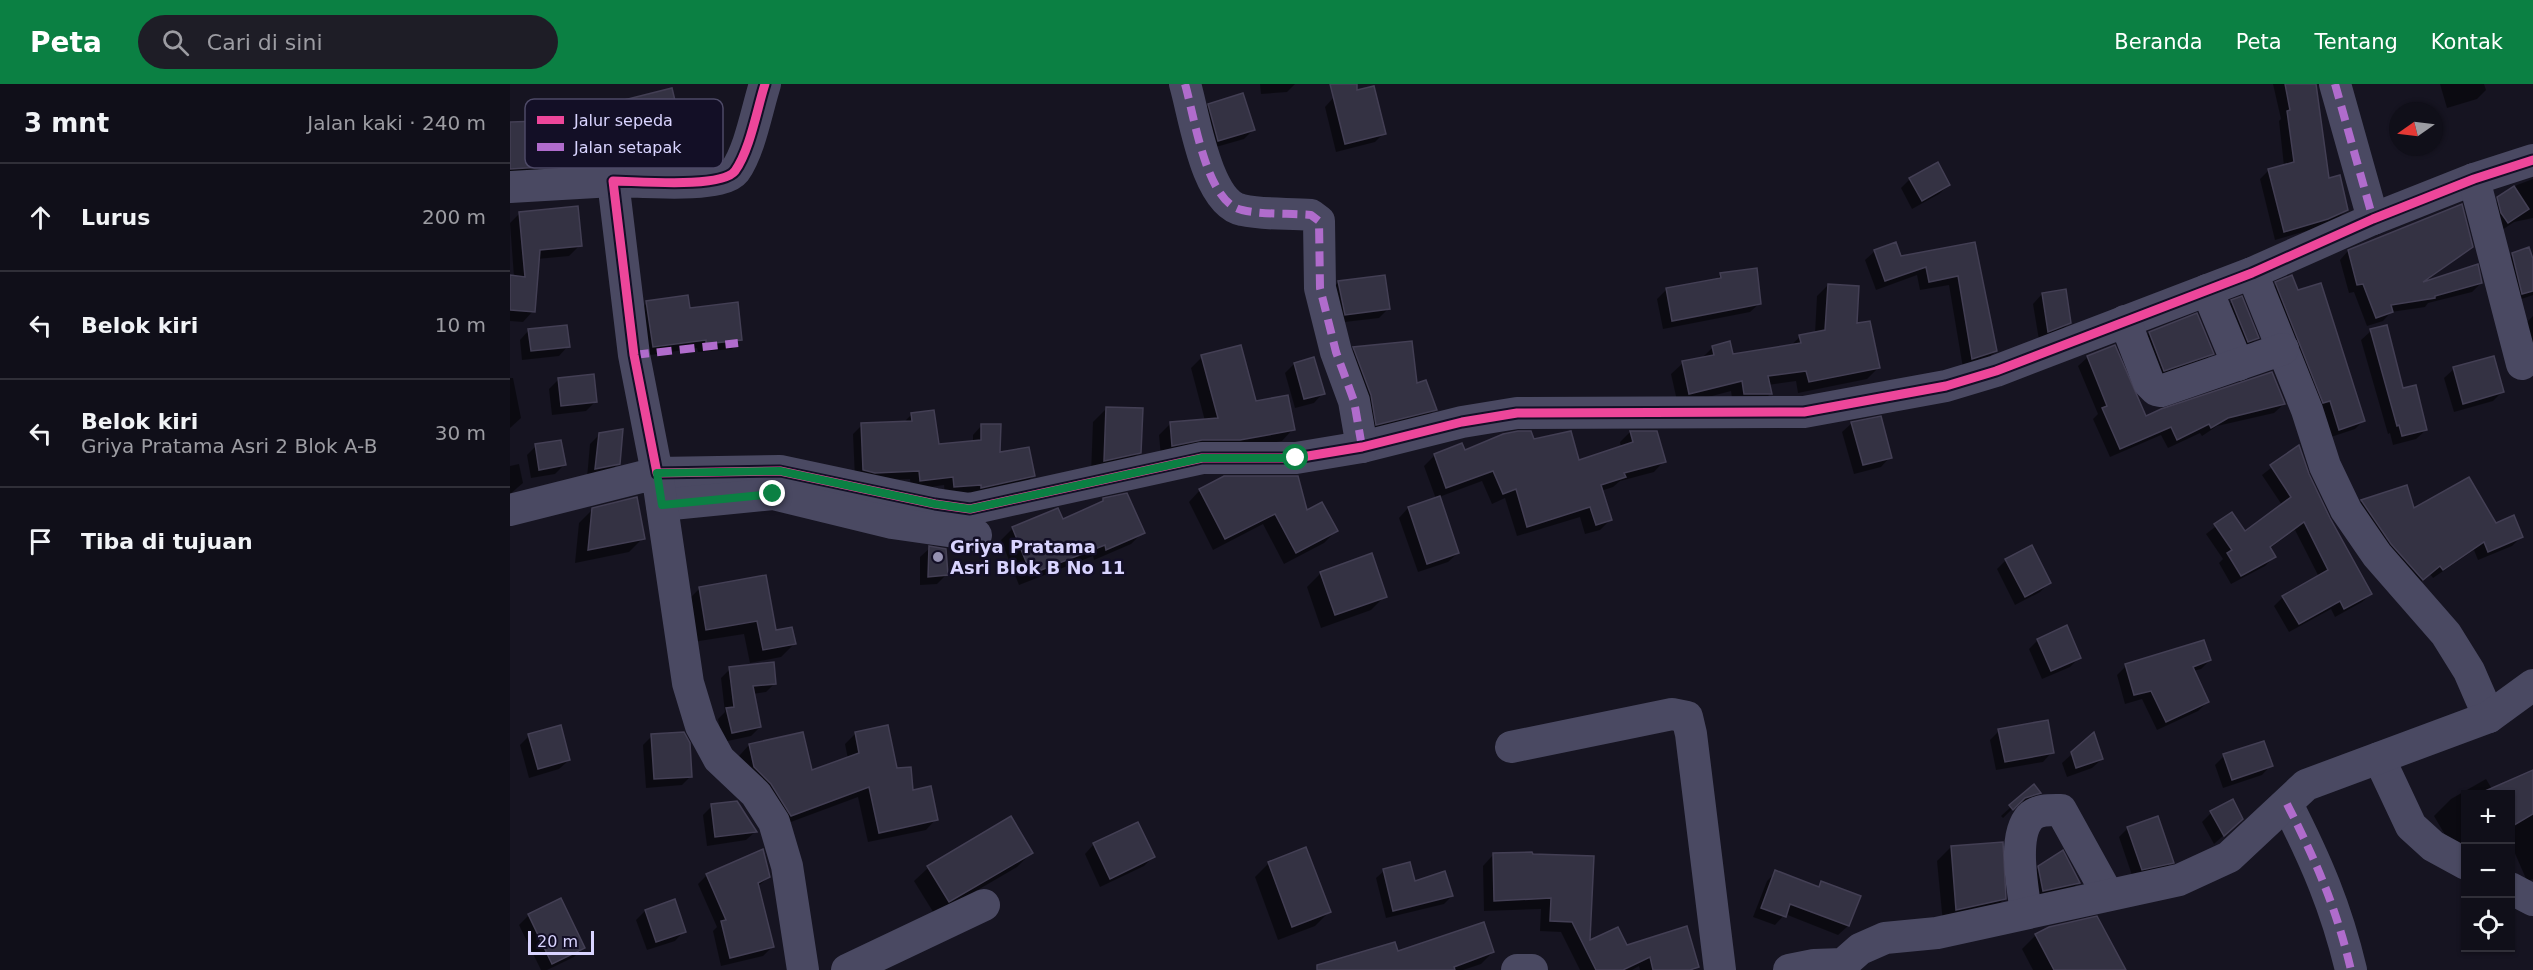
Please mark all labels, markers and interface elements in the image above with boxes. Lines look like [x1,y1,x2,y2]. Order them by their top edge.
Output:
search box [138,15,558,69]
text: Peta [30,26,102,59]
icon: search [159,26,192,59]
text: Cari di sini [207,30,323,55]
text: Beranda [2114,30,2203,54]
text: Peta [2236,30,2282,54]
text: Tentang [2315,30,2398,54]
text: Kontak [2431,30,2503,54]
legend [525,99,723,168]
north arrow [2389,102,2443,156]
text: 3 mnt [24,108,109,138]
text: Jalan kaki · 240 m [307,111,486,135]
text: Jalur sepeda [573,111,673,130]
text: Jalan setapak [573,138,682,157]
icon: ahead [24,201,57,234]
text: Lurus [81,205,150,230]
text: 200 m [422,205,486,229]
icon: left [24,309,57,342]
text: Belok kiri [81,313,198,338]
text: 10 m [435,313,486,337]
text: Belok kiri [81,409,198,434]
icon: left [24,417,57,450]
text: 30 m [435,421,486,445]
text: Griya Pratama Asri 2 Blok A-B [81,434,377,458]
route start [1282,444,1308,470]
route end [759,480,785,506]
icon: arrive [24,525,57,558]
text: Tiba di tujuan [81,529,253,554]
place label: Griya Pratama Asri Blok B No 11 [950,536,1125,578]
marker: Griya Pratama Asri Blok B No 11 [931,550,945,564]
map controls [2461,790,2515,952]
button: + [2461,790,2515,844]
button: − [2461,844,2515,898]
button: locate [2461,898,2515,952]
scale bar [528,928,594,956]
text: 20 m [537,932,578,951]

